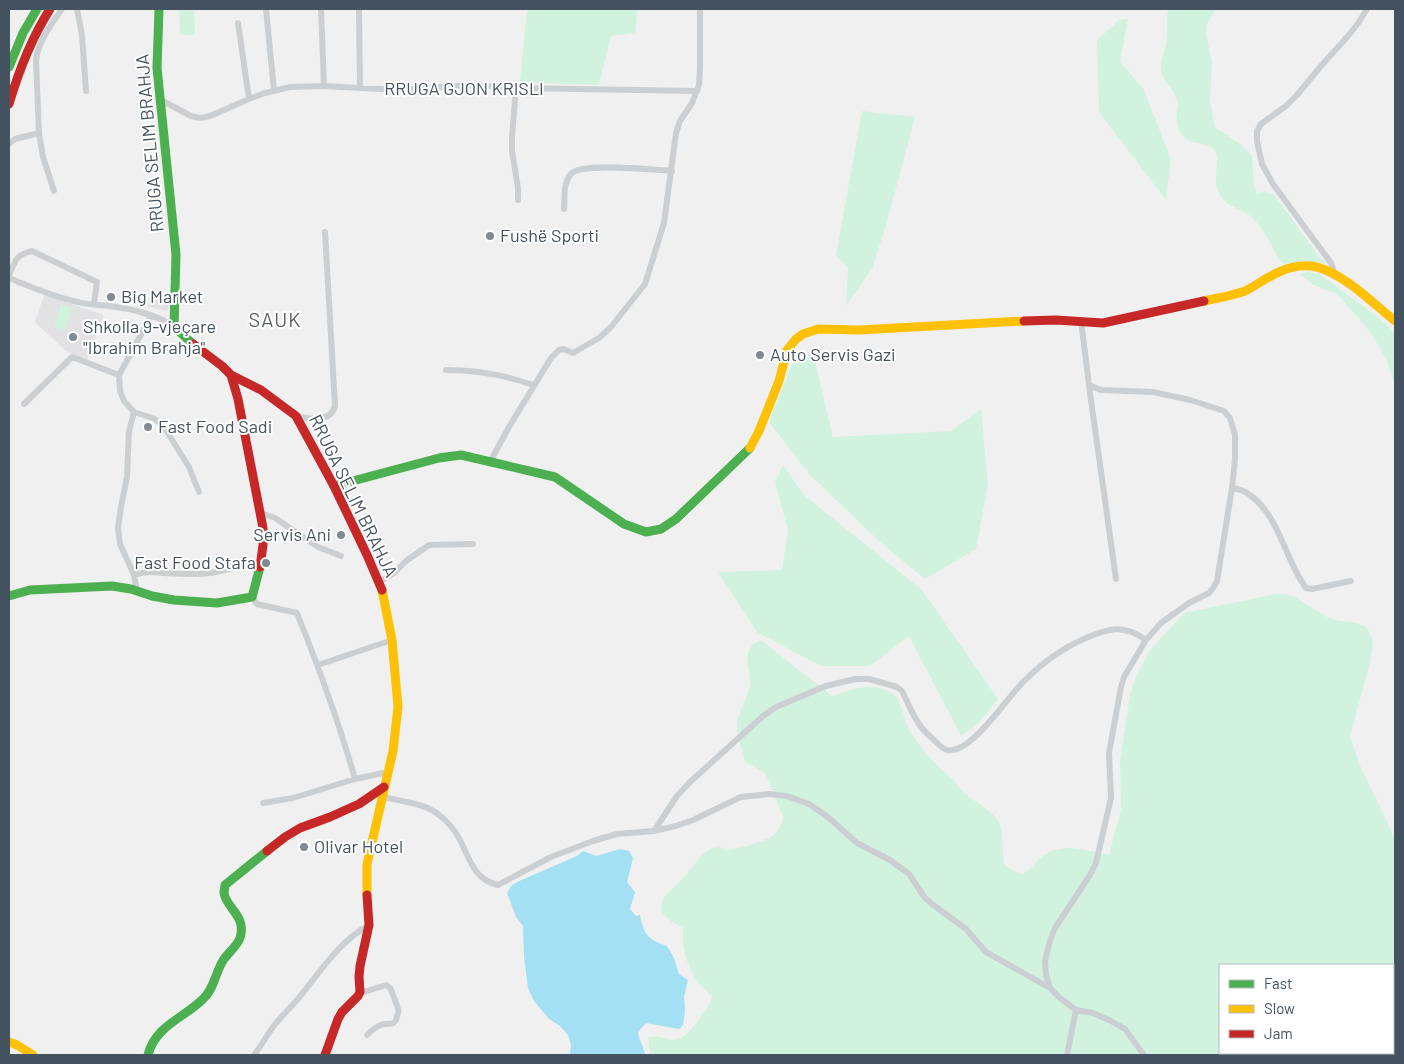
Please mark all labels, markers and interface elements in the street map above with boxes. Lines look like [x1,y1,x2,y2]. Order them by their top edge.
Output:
street label: RRUGA SELIM BRAHJA [130,53,168,233]
street label: RRUGA GJON KRISLI [384,77,544,99]
place label: Fushë Sporti [500,224,599,246]
marker: Fushë Sporti [484,230,496,242]
place label: Big Market [121,285,203,307]
marker: Big Market [105,291,117,303]
district label: SAUK [249,307,301,331]
place label: Shkolla 9-vjeçare "Ibrahim Brahja" [83,315,216,358]
marker: Shkolla 9-vjeçare "Ibrahim Brahja" [67,331,79,343]
place label: Auto Servis Gazi [770,343,896,365]
marker: Auto Servis Gazi [754,349,766,361]
street label: RRUGA SELIM BRAHJA [305,410,403,581]
place label: Fast Food Sadi [158,415,272,437]
marker: Fast Food Sadi [142,421,154,433]
place label: Servis Ani [253,523,331,545]
marker: Servis Ani [335,529,347,541]
place label: Fast Food Stafa [134,551,256,573]
marker: Fast Food Stafa [260,557,272,569]
place label: Olivar Hotel [314,835,403,857]
marker: Olivar Hotel [298,841,310,853]
legend [1219,964,1394,1054]
text: Fast [1264,974,1292,992]
text: Slow [1264,999,1295,1017]
text: Jam [1264,1024,1293,1042]

